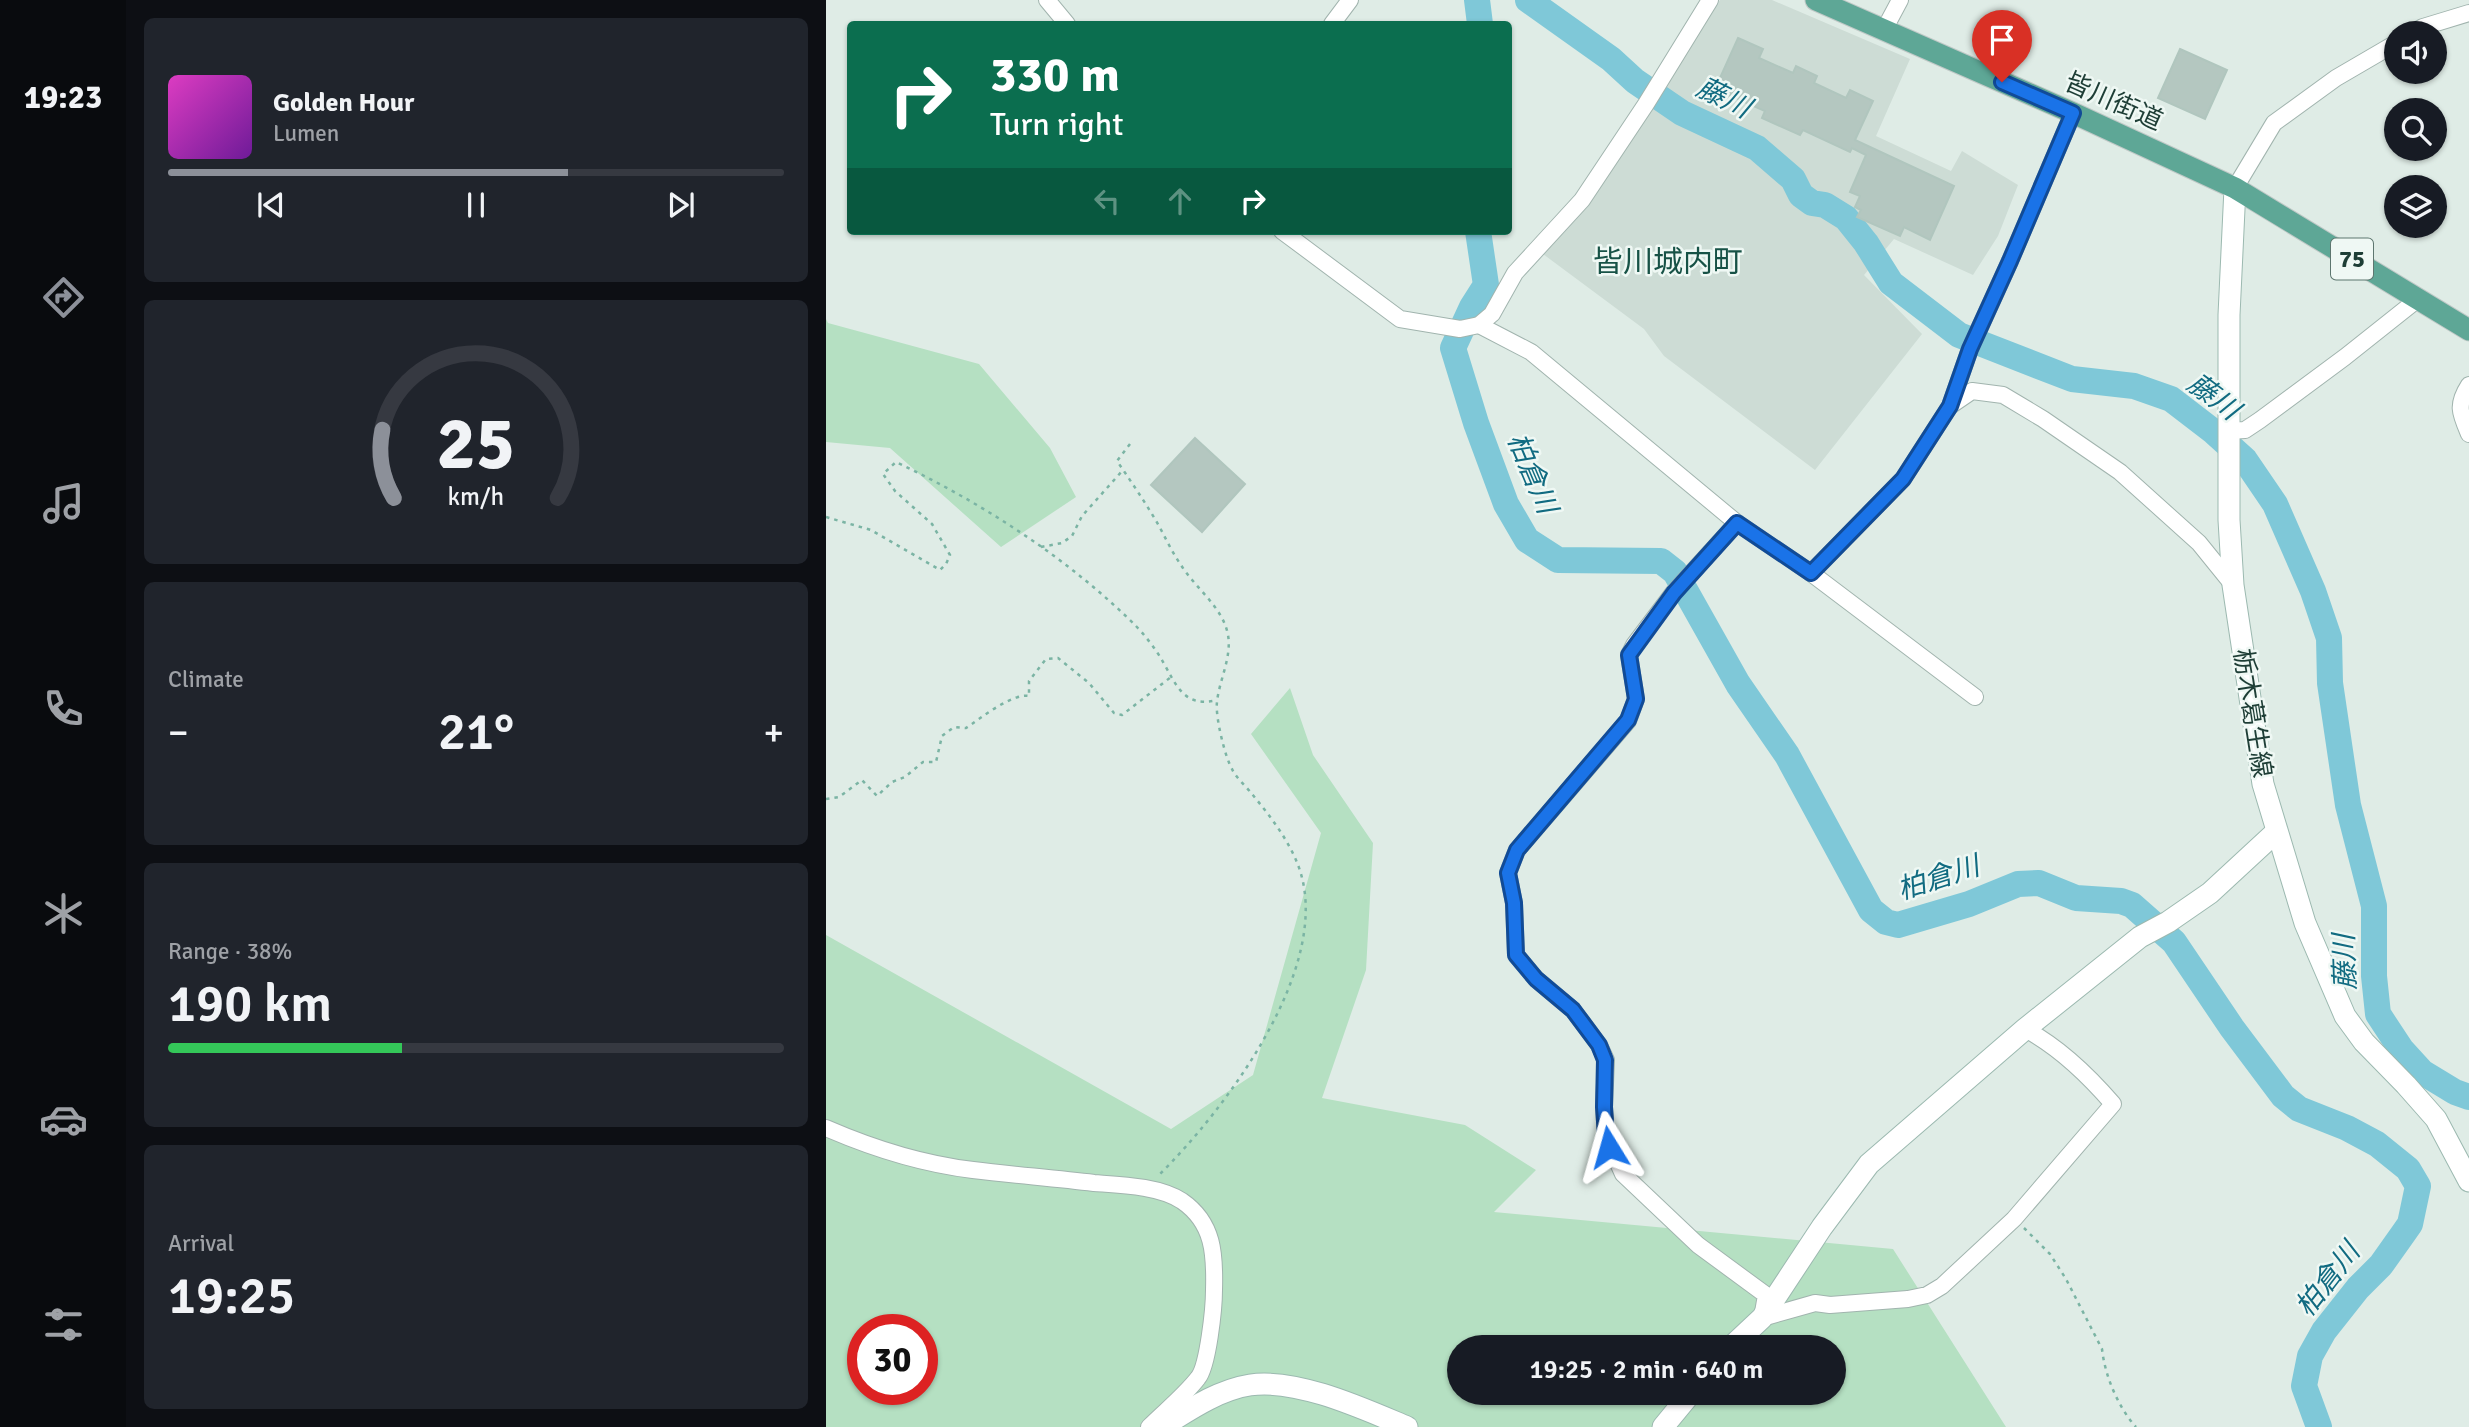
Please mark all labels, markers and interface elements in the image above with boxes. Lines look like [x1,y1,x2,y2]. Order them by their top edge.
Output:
pin [1972,10,2032,82]
icon: arrive [1983,21,2021,59]
map controls [2384,21,2447,238]
button: sound [2384,21,2447,84]
text: 330 m [990,45,1120,105]
icon: right [875,49,966,140]
street label: 皆川街道 [2060,66,2168,138]
water label: 藤川 [1691,70,1759,127]
text: 19:23 [24,78,102,117]
text: Golden Hour [273,87,414,119]
button: search [2384,98,2447,161]
text: Turn right [990,105,1123,144]
text: Lumen [273,119,339,148]
button: layers [2384,175,2447,238]
icon: left [1088,182,1126,220]
icon: ahead [1161,182,1199,220]
icon: right [1234,182,1272,220]
icon: previous [252,186,290,224]
icon: pause [457,186,495,224]
icon: next [662,186,700,224]
road number: 75 [2331,238,2373,280]
district label: 皆川城内町 [1593,244,1743,281]
icon: directions [39,273,88,322]
water label: 藤川 [2181,366,2248,429]
text: 25 [437,400,515,489]
water label: 柏倉川 [1500,428,1565,521]
icon: music [39,479,88,528]
text: km/h [448,480,504,511]
street label: 栃木葛生線 [2226,646,2278,780]
text: Climate [168,665,244,694]
icon: phone [39,684,88,733]
text: 21° [438,700,514,764]
text: − [168,709,189,756]
text: + [763,709,784,756]
water label: 柏倉川 [1893,848,1986,907]
icon: climate [39,889,88,938]
water label: 藤川 [2327,930,2363,991]
text: Range · 38% [168,937,292,966]
text: 190 km [168,972,332,1036]
icon: car [39,1095,88,1144]
position arrow [1572,1110,1646,1184]
text: Arrival [168,1229,234,1258]
water label: 柏倉川 [2289,1234,2369,1323]
text: 19:25 [168,1264,295,1328]
icon: filters [39,1300,88,1349]
speed limit sign: 30 [847,1314,938,1405]
text: 19:25 · 2 min · 640 m [1530,1354,1763,1386]

